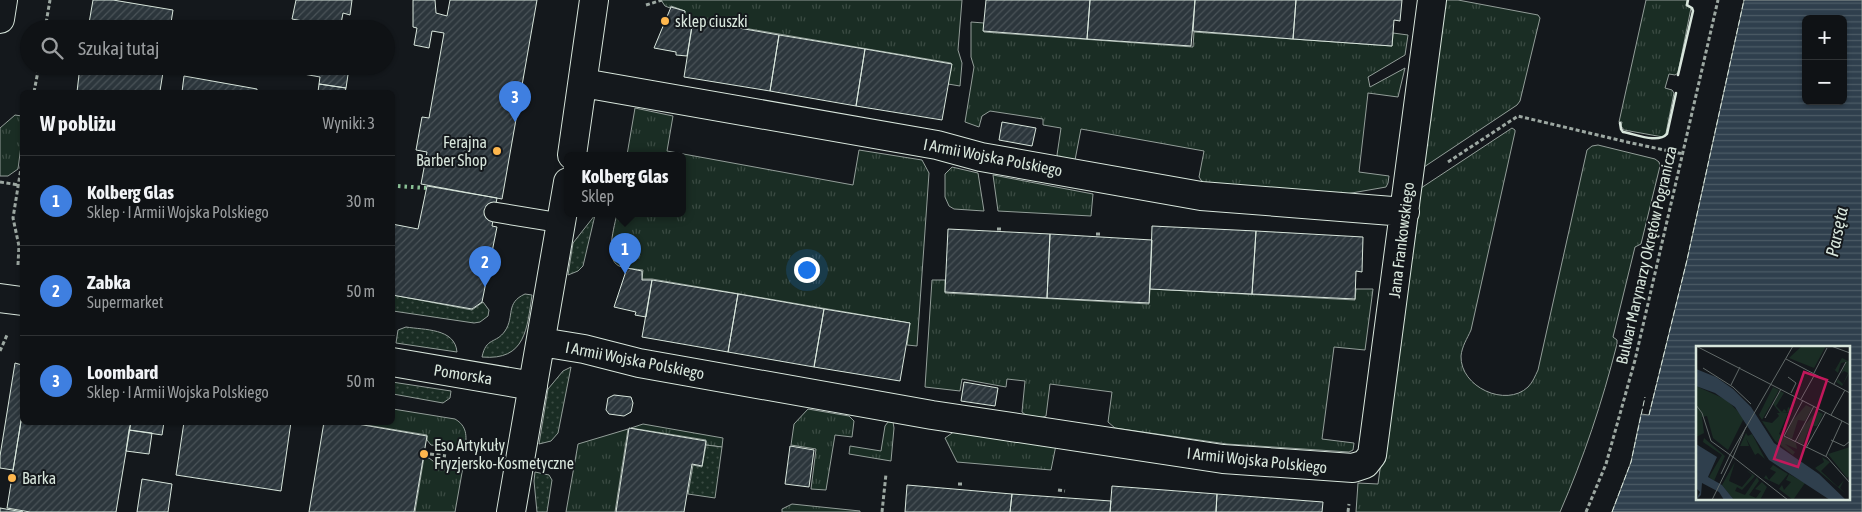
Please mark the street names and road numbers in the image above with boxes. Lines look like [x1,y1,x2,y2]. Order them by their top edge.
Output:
street label: I Armii Wojska Polskiego [922,135,1064,180]
street label: Bulwar Marynarzy Okrętów Pogranicza [1612,144,1681,366]
street label: Jana Frankowskiego [1385,181,1418,299]
street label: I Armii Wojska Polskiego [564,338,706,383]
street label: Pomorska [432,360,494,388]
street label: I Armii Wojska Polskiego [1186,444,1328,477]

